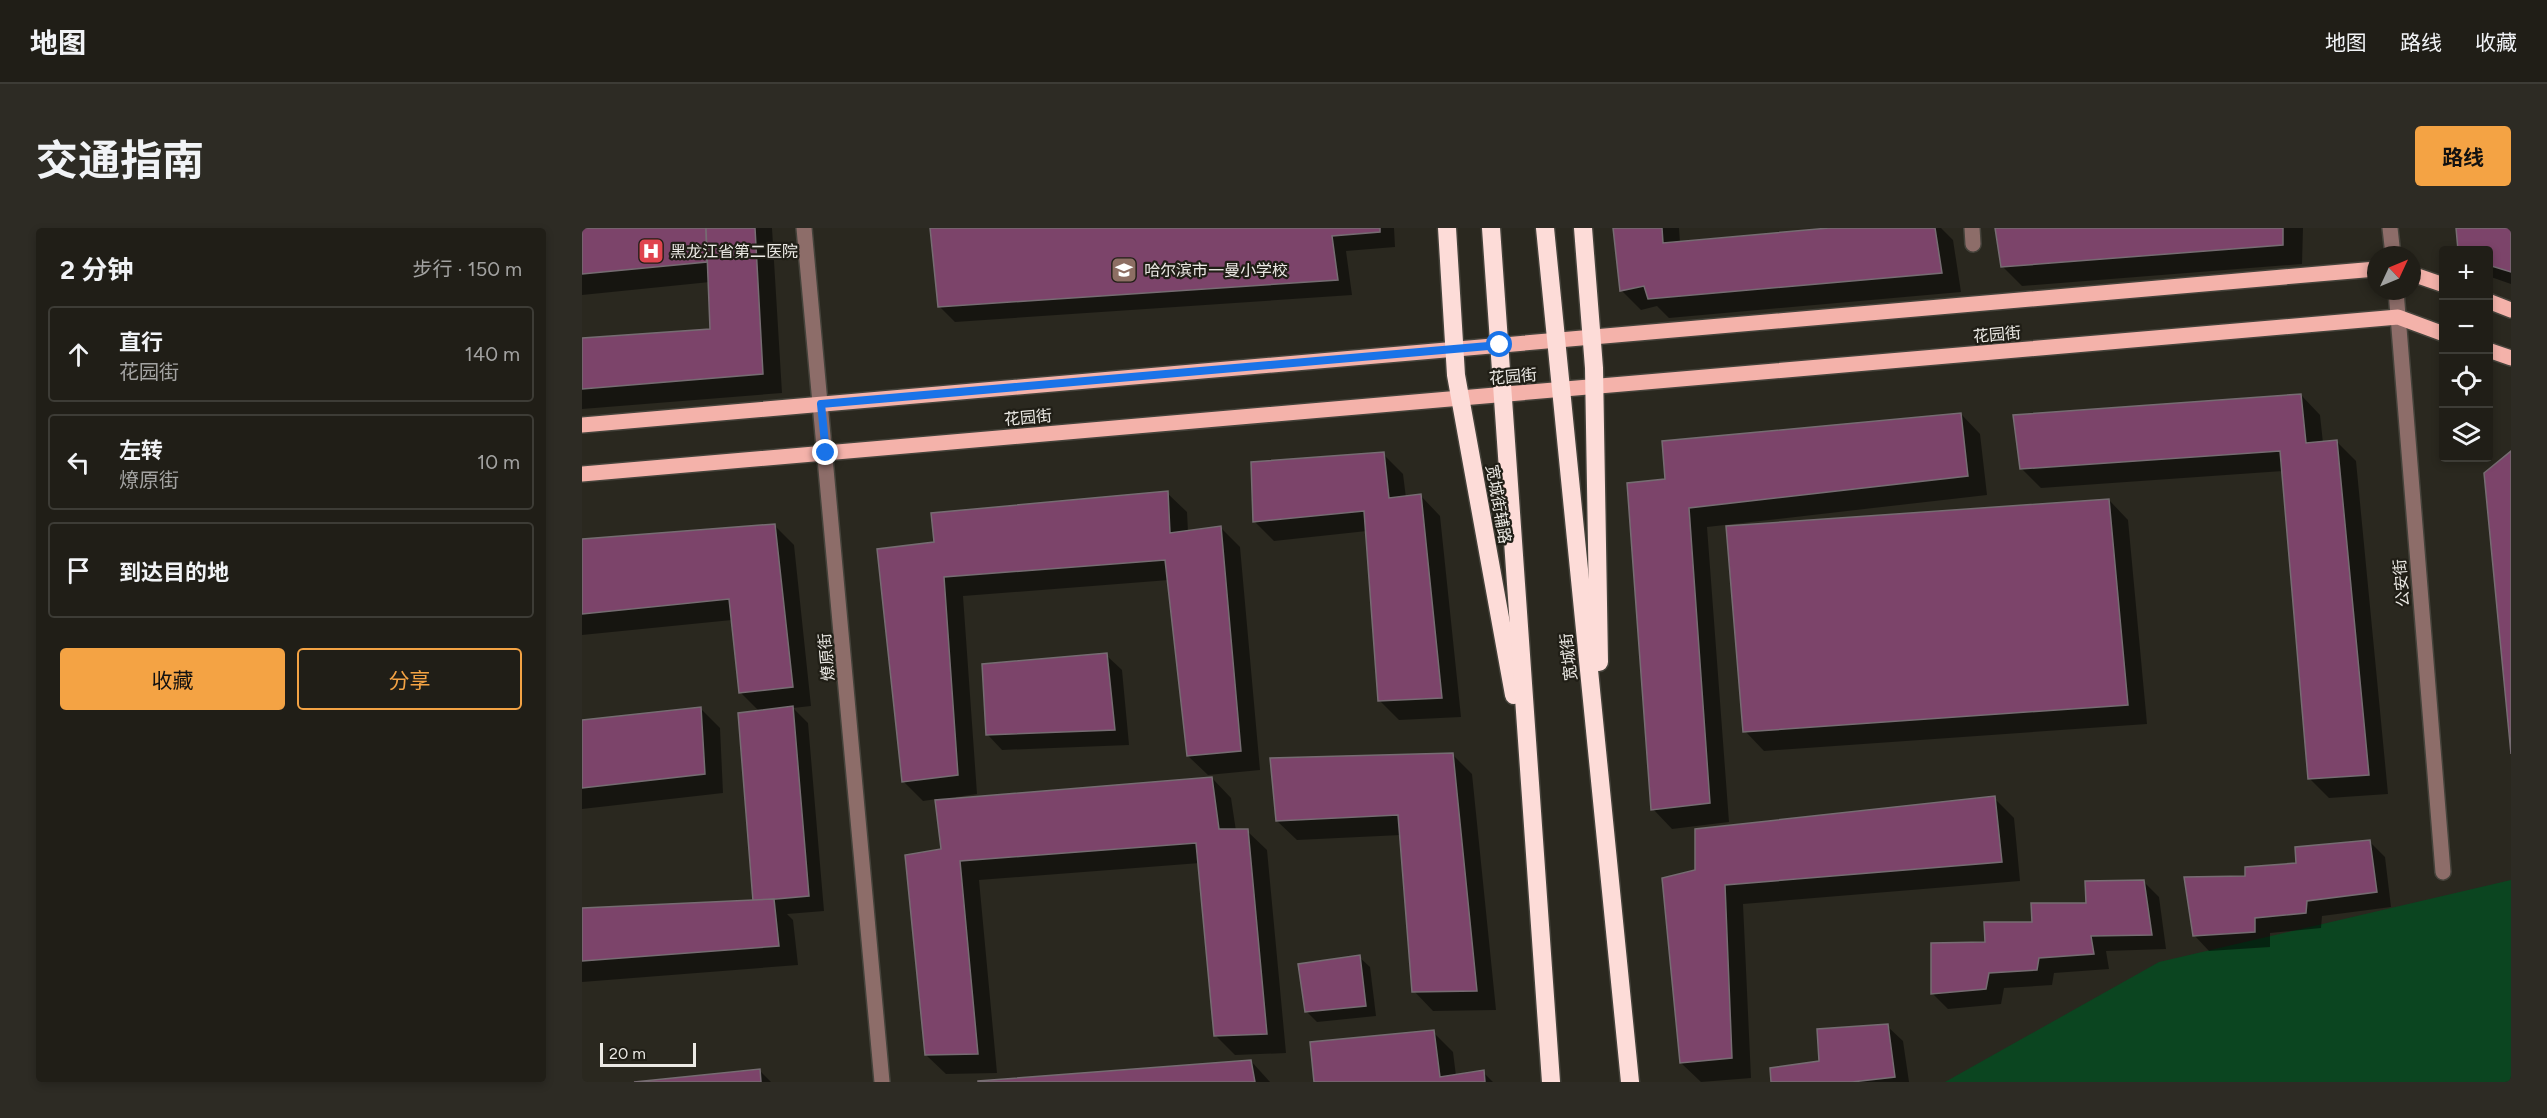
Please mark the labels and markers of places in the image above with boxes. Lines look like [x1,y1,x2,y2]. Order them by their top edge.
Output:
hospital icon: 黑龙江省第二医院 [636,236,666,266]
place label: 黑龙江省第二医院 [670,242,798,261]
school or university icon: 哈尔滨市一曼小学校 [1109,255,1139,285]
place label: 哈尔滨市一曼小学校 [1144,261,1288,280]

